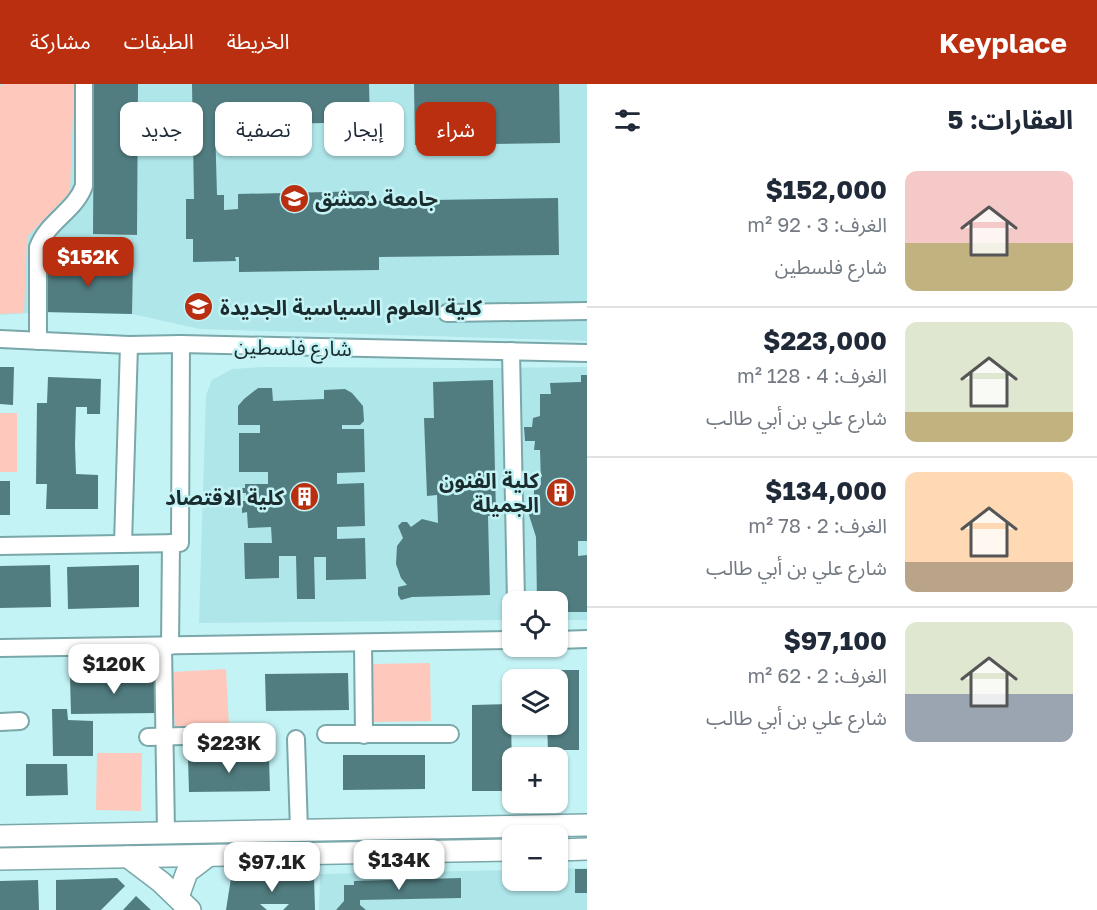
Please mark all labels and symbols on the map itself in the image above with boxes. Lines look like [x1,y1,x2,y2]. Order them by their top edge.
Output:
school or university icon: جامعة دمشق [278,182,310,214]
place label: جامعة دمشق [315,185,438,212]
pin: $152K [46,237,130,288]
school or university icon: كلية العلوم السياسية الجديدة [183,291,215,323]
place label: كلية العلوم السياسية الجديدة [220,294,483,324]
street label: شارع فلسطين [234,333,352,364]
place label: كلية الفنون الجميلة [439,467,539,517]
building icon: كلية الفنون الجميلة [544,476,576,508]
building icon: كلية الاقتصاد [289,481,321,513]
place label: كلية الاقتصاد [165,484,284,510]
pin: $120K [72,644,156,695]
pin: $223K [187,723,271,774]
pin: $134K [357,840,441,891]
pin: $97.1K [223,842,321,893]

